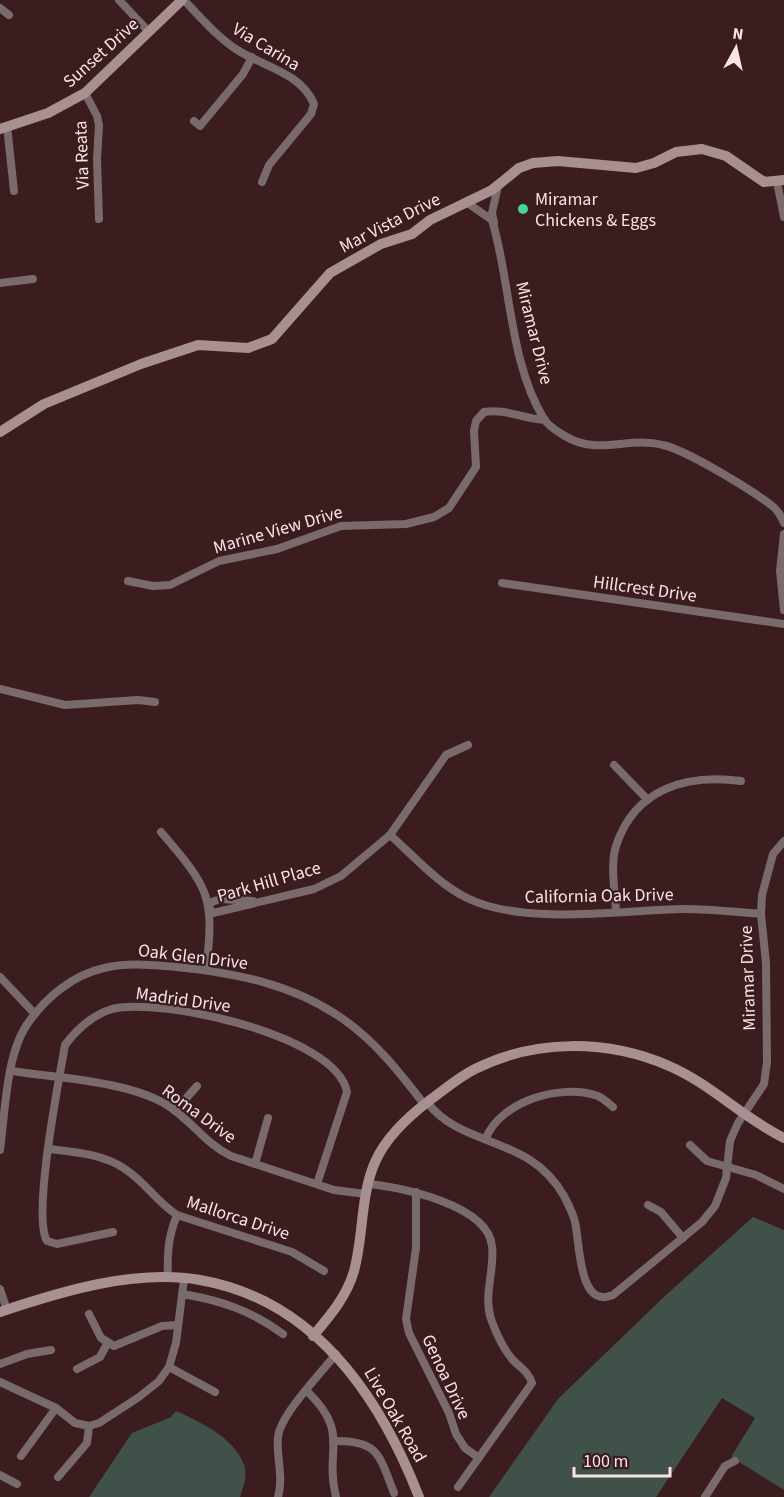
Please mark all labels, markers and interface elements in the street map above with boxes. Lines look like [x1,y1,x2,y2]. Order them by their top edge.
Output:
street label: Sunset Drive [58,12,144,94]
street label: Via Carina [227,17,305,77]
north arrow [706,18,766,78]
text: N [731,23,745,46]
street label: Via Reata [68,120,96,190]
street label: Mar Vista Drive [335,187,445,259]
place label: Miramar Chickens & Eggs [535,187,656,233]
marker: Miramar Chickens & Eggs [516,202,530,216]
street label: Miramar Drive [509,279,559,387]
street label: Marine View Drive [210,500,346,560]
street label: Hillcrest Drive [592,569,699,609]
street label: Park Hill Place [214,855,324,909]
street label: California Oak Drive [524,882,674,910]
street label: Miramar Drive [734,925,762,1031]
street label: Oak Glen Drive [137,938,249,976]
street label: Madrid Drive [134,981,232,1019]
street label: Roma Drive [157,1078,241,1150]
street label: Mallorca Drive [183,1190,293,1246]
street label: Genoa Drive [415,1330,477,1424]
street label: Live Oak Road [358,1363,432,1467]
scale bar [574,1440,670,1478]
text: 100 m [583,1449,628,1474]

